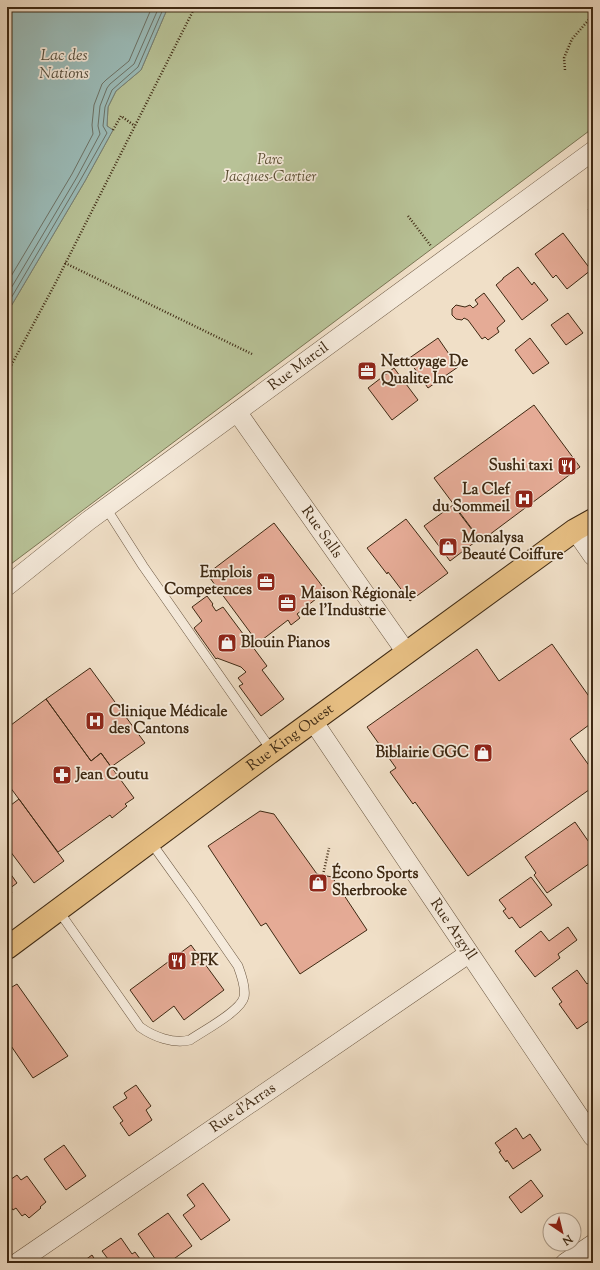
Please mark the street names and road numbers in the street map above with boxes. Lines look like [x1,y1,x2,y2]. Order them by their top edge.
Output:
street label: Rue Marcil [264,337,333,396]
street label: Rue Salls [296,502,347,563]
street label: Rue King Ouest [243,699,338,777]
street label: Rue Argyll [425,894,481,964]
street label: Rue d'Arras [206,1078,280,1138]

